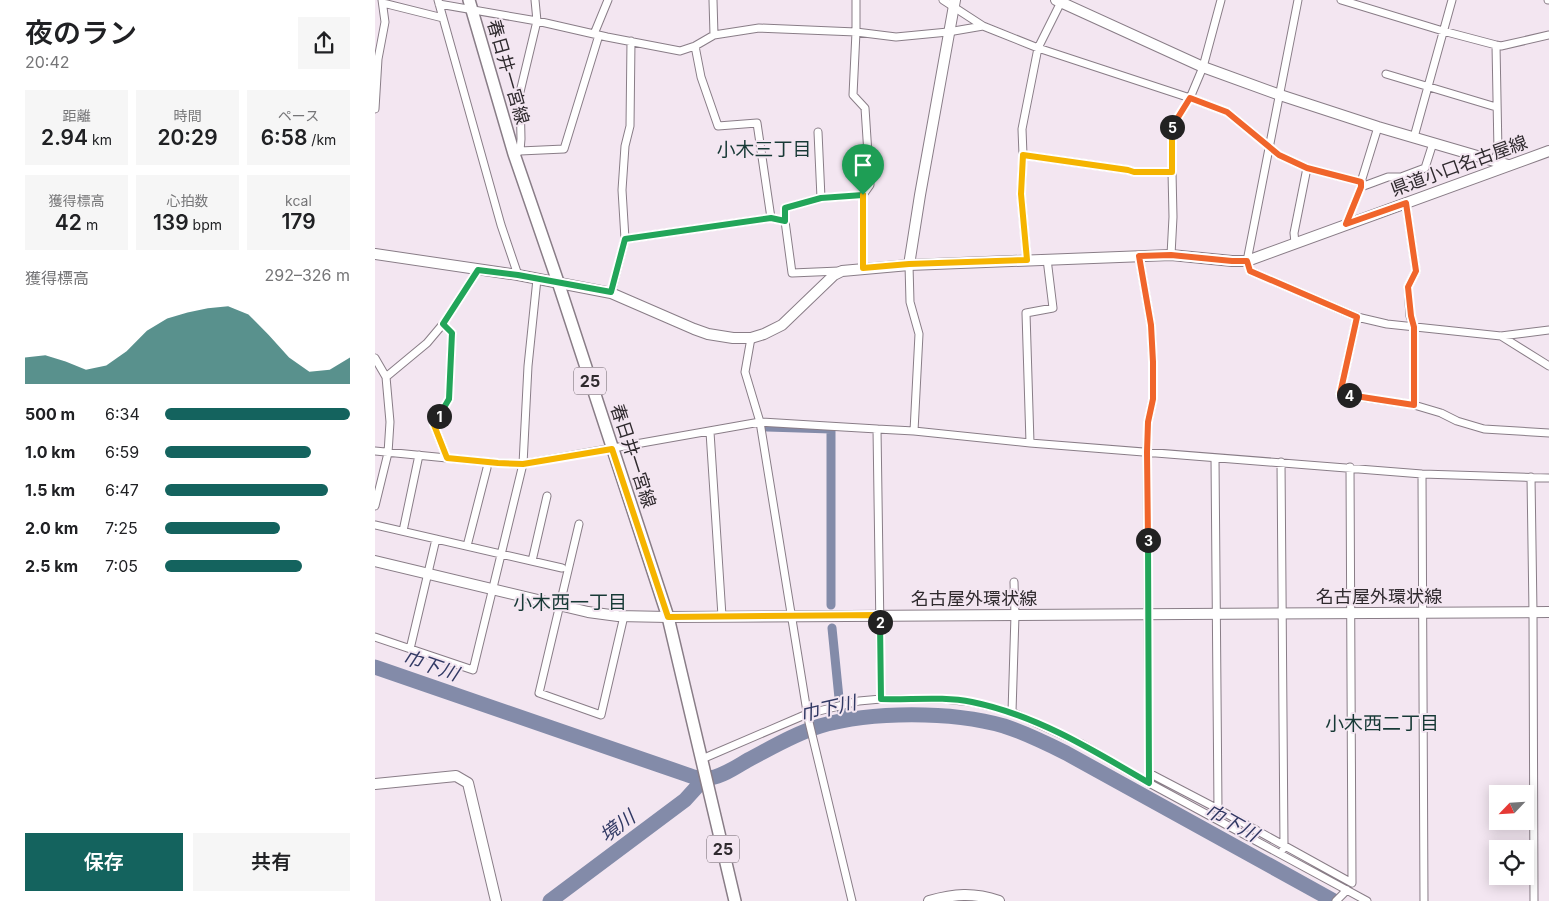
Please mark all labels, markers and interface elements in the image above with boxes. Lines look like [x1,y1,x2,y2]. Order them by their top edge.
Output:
text: 夜のラン [25,16,137,50]
button: share [298,17,350,69]
street label: 春日井一宮線 [484,17,533,127]
text: 20:42 [25,52,70,72]
text: 距離 [63,107,91,124]
text: 時間 [174,107,202,124]
text: ペース [278,107,319,124]
pin: 5 [1159,114,1185,140]
text: 5 [1168,119,1177,136]
text: 2.94 [41,125,88,150]
text: 20:29 [157,125,218,150]
text: 6:58 [261,125,307,150]
text: km [88,131,112,148]
text: /km [307,131,336,148]
street label: 県道小口名古屋線 [1388,131,1530,200]
district label: 小木三丁目 [716,138,812,161]
pin [842,144,884,195]
icon: arrive [849,151,877,179]
text: 獲得標高 [49,192,105,209]
text: 心拍数 [167,192,209,209]
text: kcal [285,192,312,209]
text: 179 [281,209,316,234]
text: 42 [55,210,82,235]
text: 139 [153,210,189,235]
text: m [82,216,98,233]
text: bpm [189,216,222,233]
text: 292–326 m [264,265,350,285]
text: 獲得標高 [25,268,89,288]
road number: 25 [574,368,606,394]
pin: 4 [1337,382,1361,408]
text: 4 [1345,387,1354,404]
street label: 春日井一宮線 [607,401,660,510]
text: 500 m [25,404,75,424]
text: 6:34 [105,404,140,424]
pin: 1 [427,404,451,428]
text: 1 [436,408,443,425]
text: 1.0 km [25,442,75,462]
text: 6:59 [105,442,139,462]
text: 1.5 km [25,480,75,500]
text: 6:47 [105,480,139,500]
text: 2.0 km [25,518,78,538]
text: 7:25 [105,518,138,538]
pin: 3 [1135,528,1161,552]
text: 3 [1144,532,1153,549]
text: 2.5 km [25,556,78,576]
text: 7:05 [105,556,138,576]
street label: 名古屋外環状線 [1316,586,1442,607]
street label: 名古屋外環状線 [911,588,1037,609]
district label: 小木西一丁目 [513,591,627,614]
pin: 2 [867,610,893,634]
text: 2 [876,614,885,631]
water label: 巾下川 [400,645,463,686]
water label: 巾下川 [798,690,860,726]
district label: 小木西二丁目 [1325,712,1439,735]
north arrow [1489,785,1534,830]
map controls [1489,785,1534,885]
water label: 巾下川 [1201,799,1264,847]
water label: 境川 [595,805,641,847]
button: 保存 [25,833,183,891]
button: 共有 [193,833,350,891]
road number: 25 [707,836,739,862]
button: locate [1489,840,1534,885]

